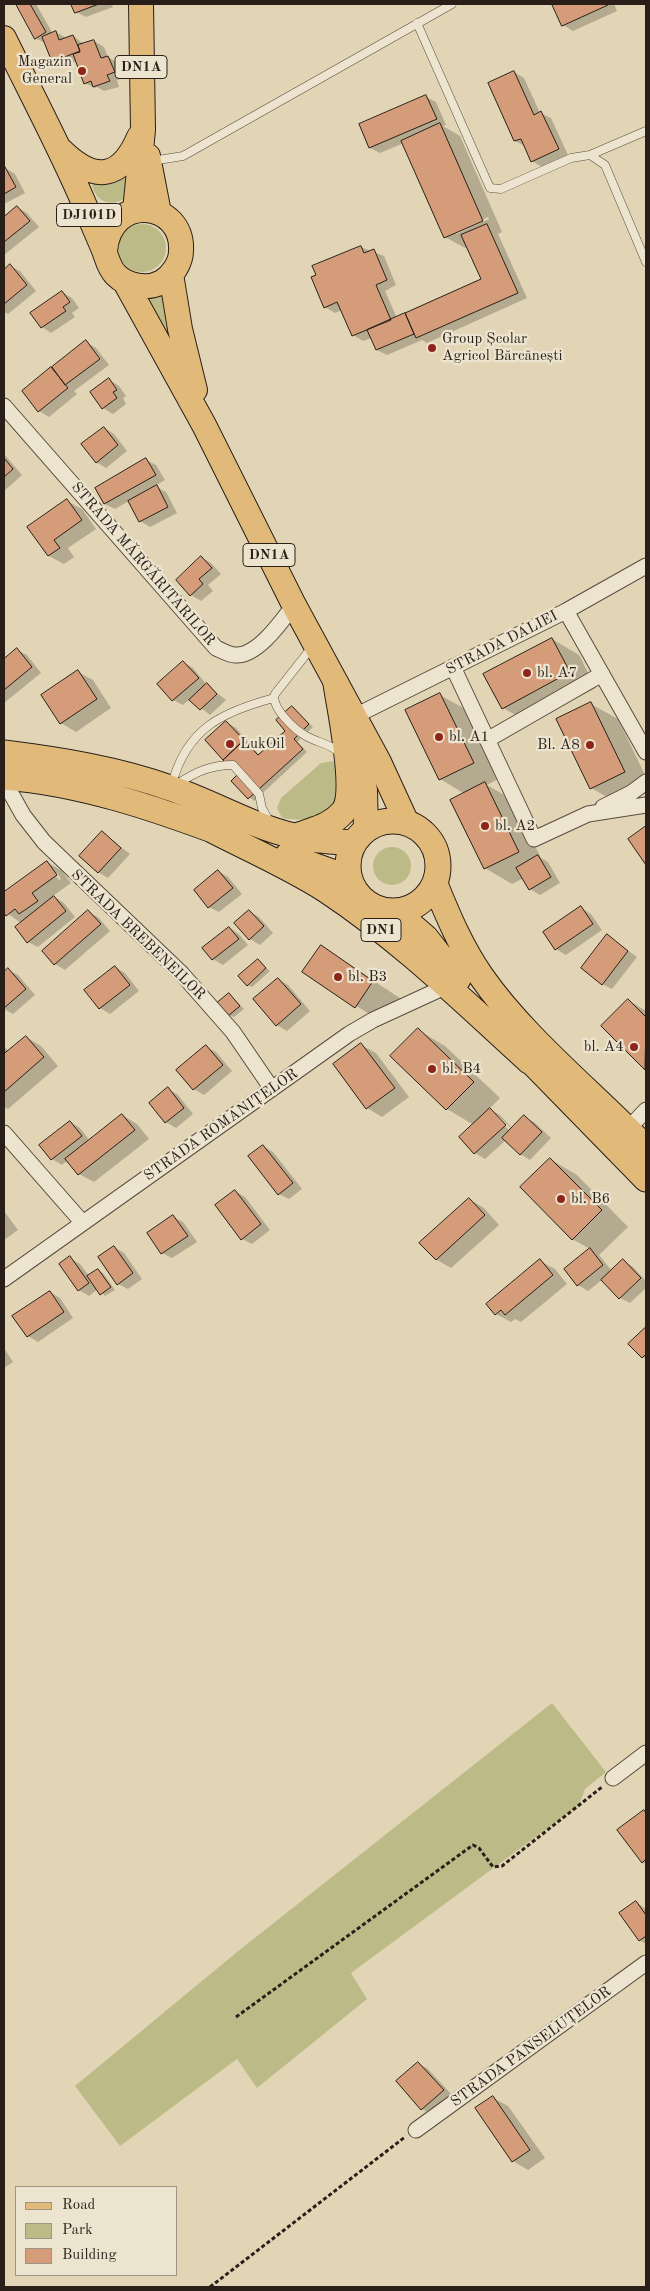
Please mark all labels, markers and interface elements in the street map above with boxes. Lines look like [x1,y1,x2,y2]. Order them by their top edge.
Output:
place label: Magazin General [18,53,72,88]
road number: DN1A [115,56,167,78]
marker: Magazin General [76,65,88,77]
road number: DJ101D [56,204,122,226]
place label: Group Școlar Agricol Bărcănești [442,330,563,365]
marker: Group Școlar Agricol Bărcănești [426,342,438,354]
street label: STRADA MĂRGĂRITARILOR [67,479,219,649]
road number: DN1A [243,544,295,566]
street label: STRADA DALIEI [443,607,561,679]
place label: bl. A7 [537,664,577,682]
marker: bl. A7 [521,667,533,679]
place label: bl. A1 [449,728,489,746]
marker: bl. A1 [433,731,445,743]
place label: LukOil [240,735,284,753]
place label: Bl. A8 [537,736,580,754]
marker: LukOil [224,738,236,750]
marker: Bl. A8 [584,739,596,751]
place label: bl. A2 [495,817,535,835]
marker: bl. A2 [479,820,491,832]
street label: STRADA BREBENEILOR [67,866,209,1004]
road number: DN1 [361,918,401,942]
place label: bl. B3 [348,968,387,986]
marker: bl. B3 [332,971,344,983]
place label: bl. A4 [584,1038,624,1056]
marker: bl. A4 [628,1041,640,1053]
place label: bl. B4 [442,1060,481,1078]
marker: bl. B4 [426,1063,438,1075]
street label: STRADA ROMANIȚELOR [141,1065,301,1185]
place label: bl. B6 [571,1190,610,1208]
marker: bl. B6 [555,1193,567,1205]
street label: STRADA PANSELUȚELOR [447,1983,615,2111]
legend [15,2186,178,2276]
text: Road [62,2198,95,2213]
text: Park [62,2223,93,2238]
text: Building [62,2248,117,2263]

